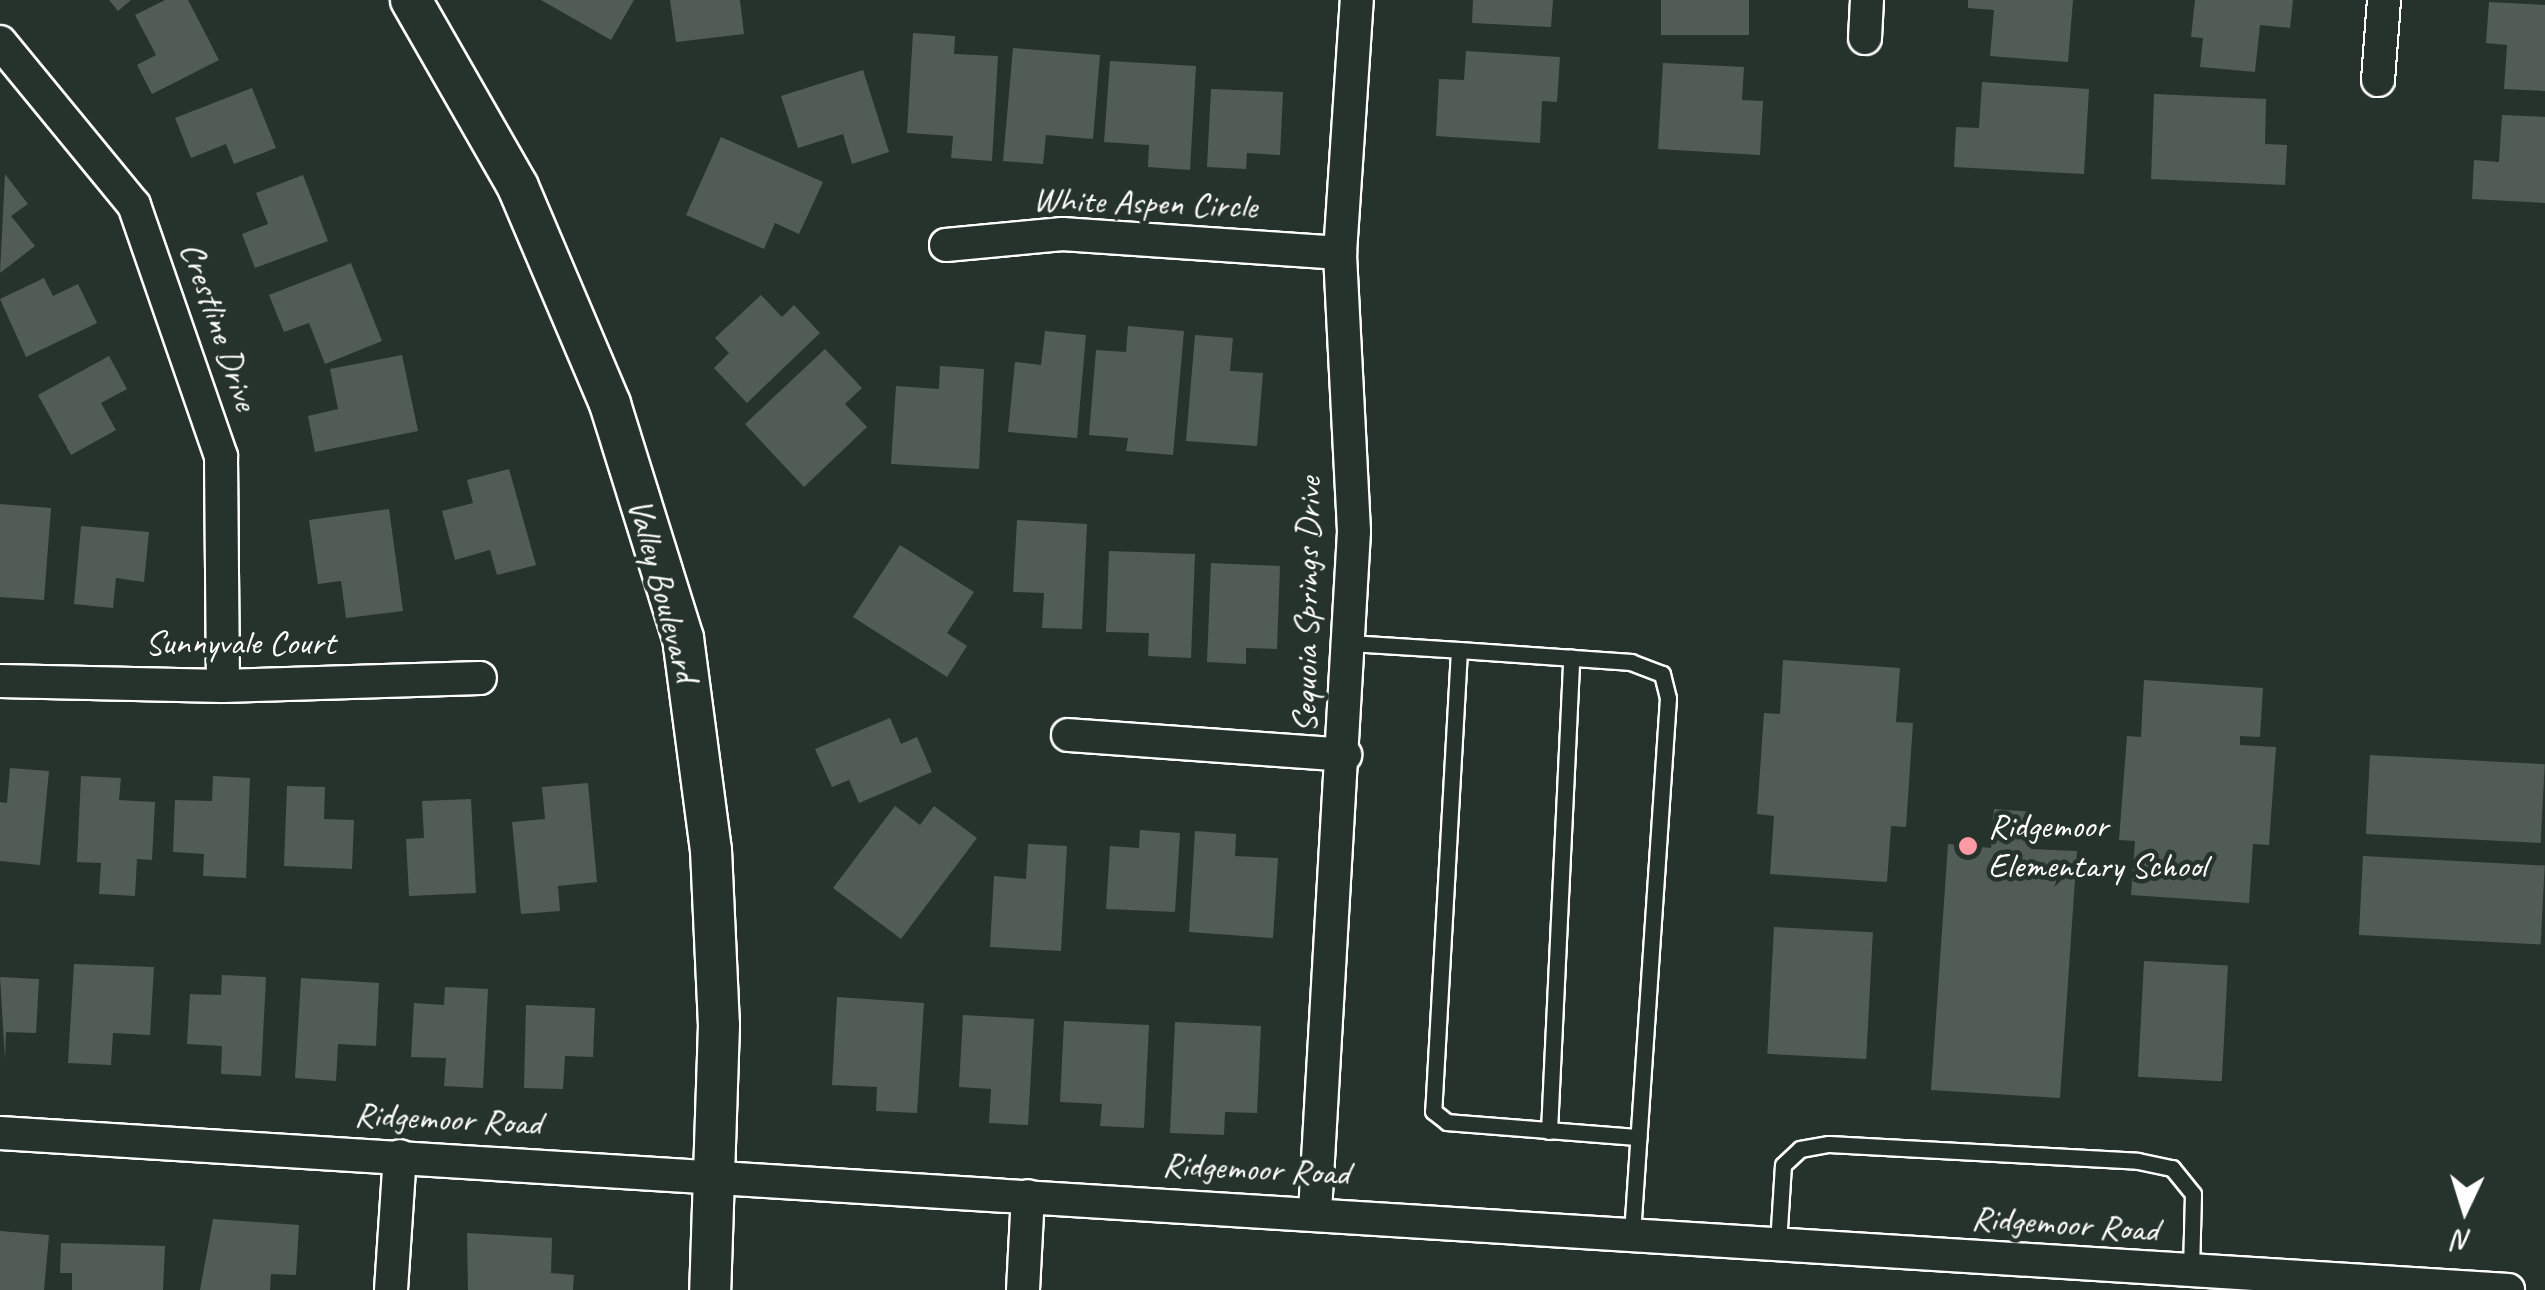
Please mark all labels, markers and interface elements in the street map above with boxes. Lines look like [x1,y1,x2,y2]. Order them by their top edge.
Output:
street label: White Aspen Circle [1032,178,1258,228]
street label: Crestline Drive [171,236,267,416]
street label: Sequoia Springs Drive [1284,477,1330,733]
street label: Valley Boulevard [618,494,708,686]
street label: Sunnyvale Court [145,622,335,664]
place label: Ridgemoor Elementary School [1988,805,2207,887]
marker: Ridgemoor Elementary School [1957,835,1979,857]
street label: Ridgemoor Road [354,1093,542,1145]
street label: Ridgemoor Road [1162,1143,1350,1195]
north arrow [2415,1160,2515,1260]
street label: Ridgemoor Road [1970,1197,2160,1251]
text: N [2453,1222,2473,1258]

